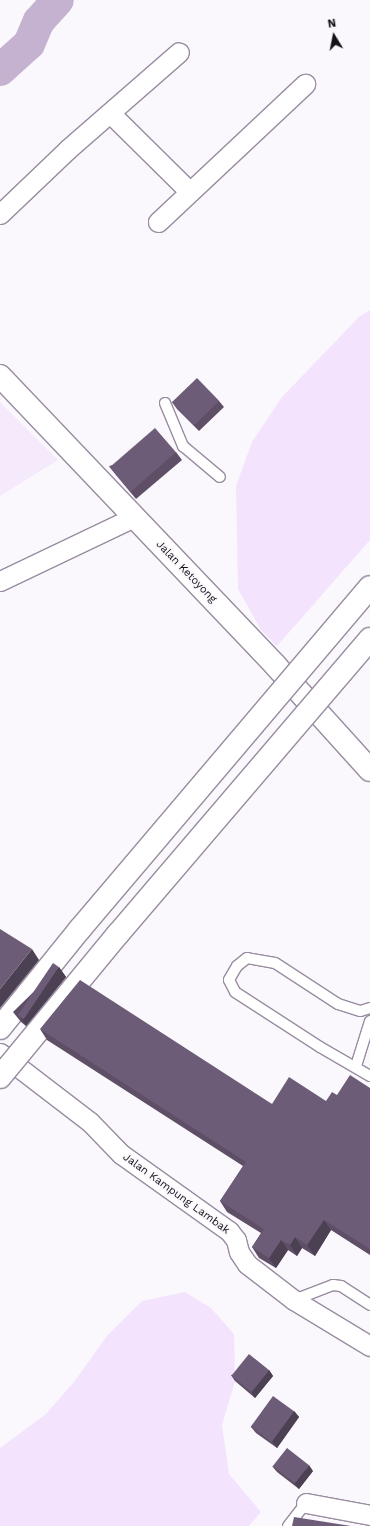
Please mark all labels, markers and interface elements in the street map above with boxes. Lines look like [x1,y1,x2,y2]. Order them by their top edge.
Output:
north arrow [314,16,354,56]
text: N [327,17,337,31]
street label: Jalan Ketoyong [153,538,219,606]
street label: Jalan Kampung Lambak [120,1151,232,1237]

